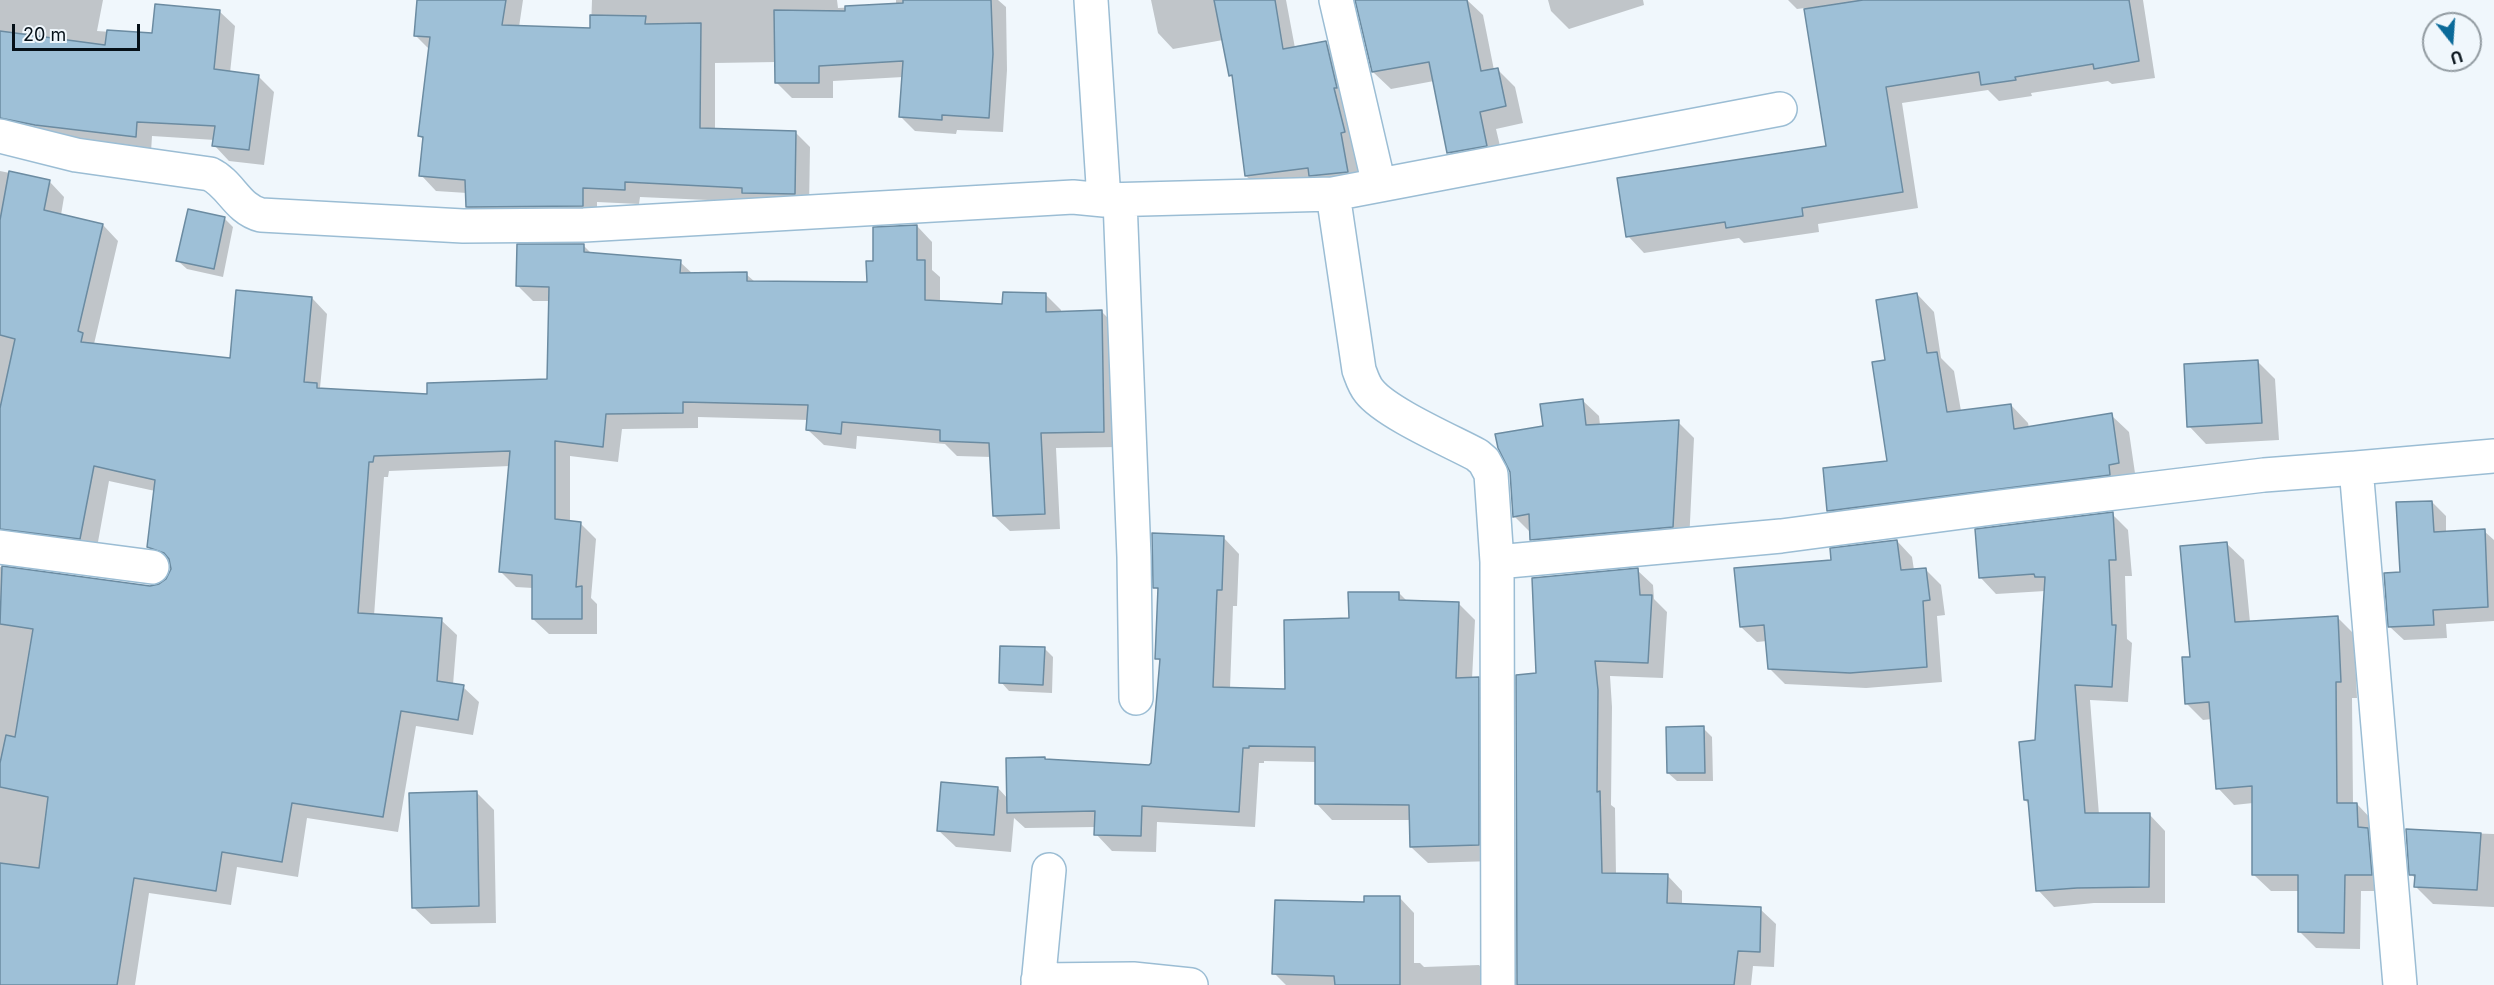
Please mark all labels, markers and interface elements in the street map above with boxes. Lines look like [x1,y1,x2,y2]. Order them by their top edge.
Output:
scale bar [15,12,142,50]
north arrow [2422,12,2482,72]
text: 20 m [23,24,66,45]
text: U [2448,46,2465,69]

